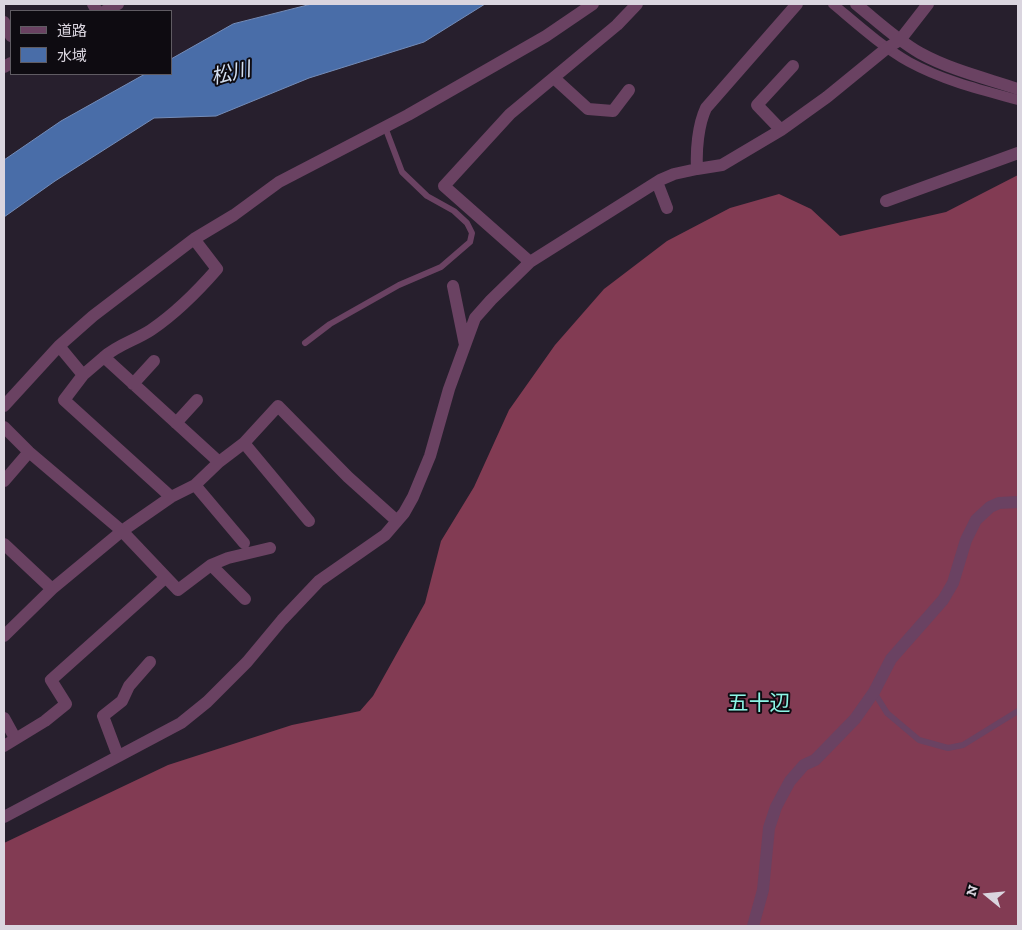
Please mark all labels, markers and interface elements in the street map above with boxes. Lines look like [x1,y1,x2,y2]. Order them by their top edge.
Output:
legend [10,10,172,75]
text: 道路 [57,22,87,40]
text: 水域 [57,47,87,65]
water label: 松川 [209,58,253,90]
district label: 五十辺 [728,691,790,717]
north arrow [962,870,1012,920]
text: N [962,883,982,898]

